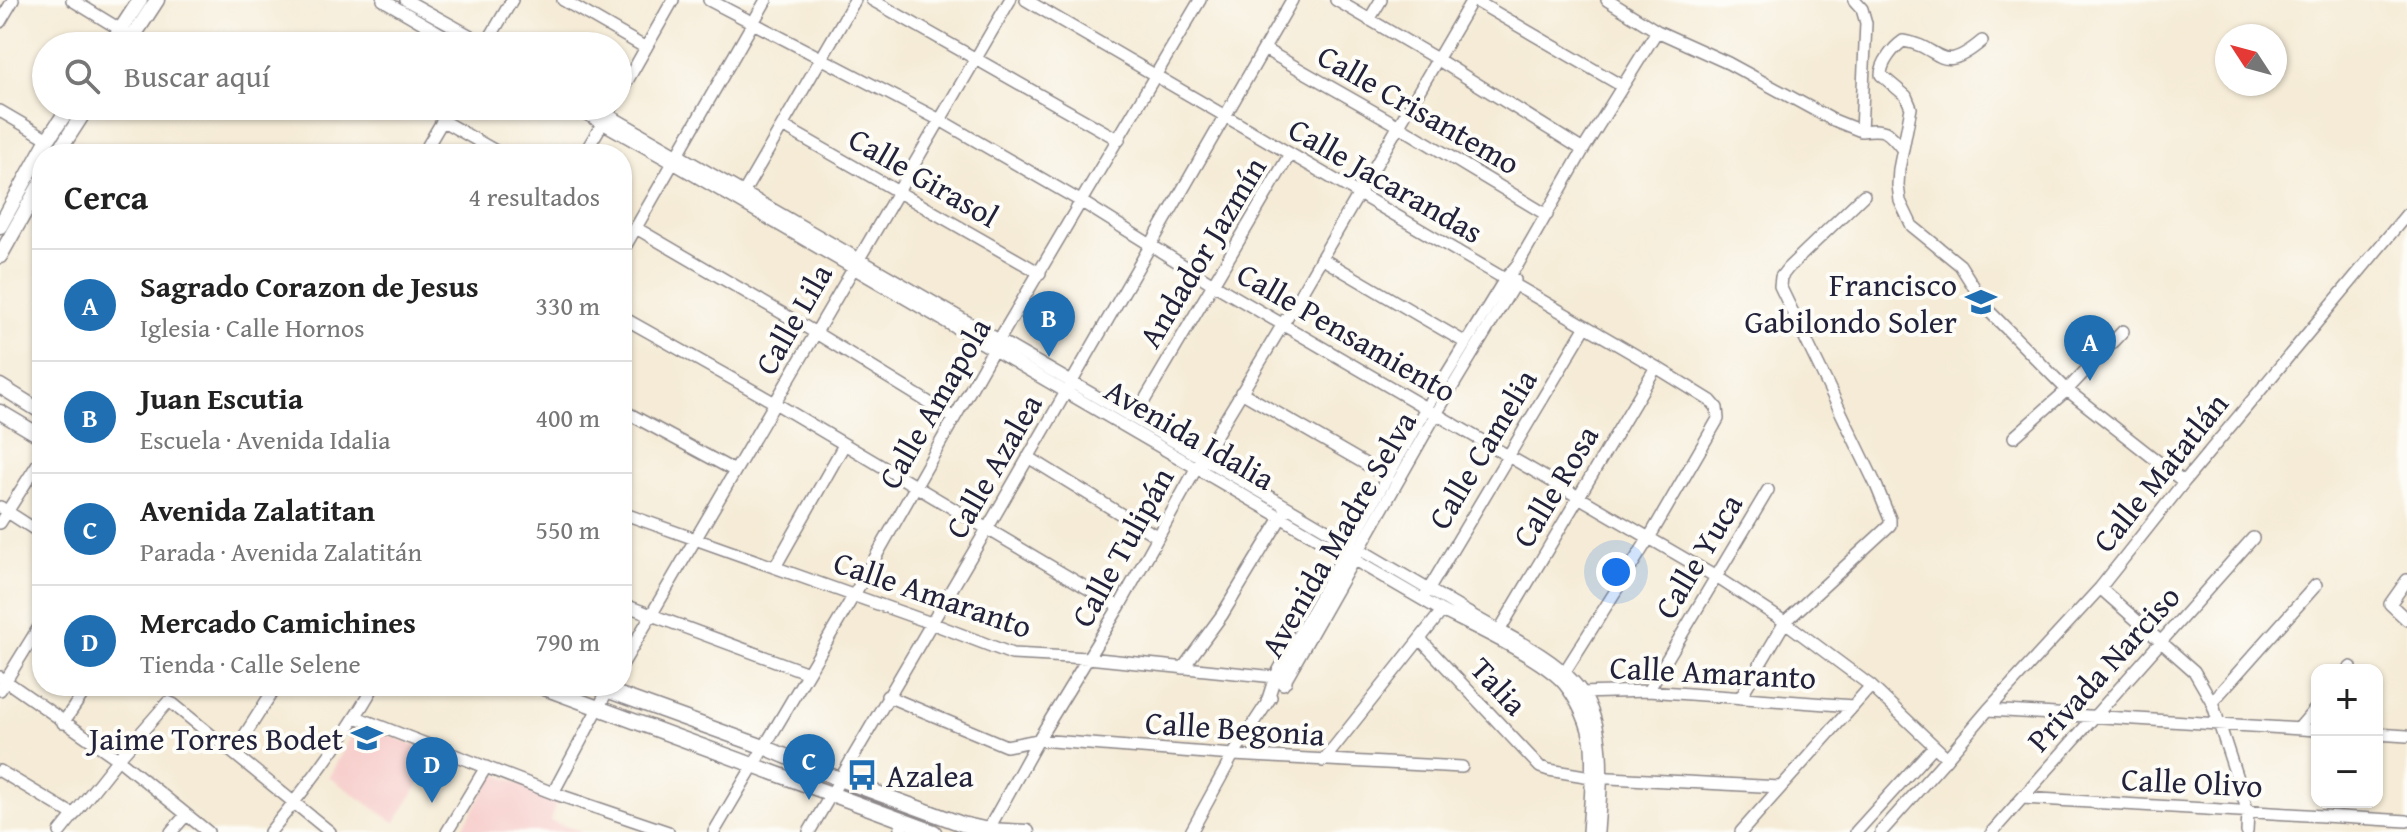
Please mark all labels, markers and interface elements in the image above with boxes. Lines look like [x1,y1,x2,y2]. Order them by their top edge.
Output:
north arrow [2215,24,2287,96]
search box [32,32,632,120]
street label: Calle Crisantemo [1309,32,1529,186]
icon: search [60,54,104,98]
text: Buscar aquí [124,54,270,98]
street label: Calle Jacarandas [1280,105,1492,255]
street label: Calle Girasol [840,115,1008,239]
street label: Andador Jazmín [1126,148,1278,356]
text: Cerca [64,172,148,221]
text: 4 resultados [469,177,600,216]
street label: Calle Pensamiento [1229,250,1465,414]
street label: Calle Lila [742,255,844,383]
place label: Francisco Gabilondo Soler [1745,261,1957,345]
text: Sagrado Corazon de Jesus [140,264,479,308]
school or university icon: Francisco Gabilondo Soler [1964,285,1998,319]
text: A [82,286,98,325]
text: 330 m [535,286,600,325]
pin: B [1023,291,1075,357]
text: Iglesia · Calle Hornos [140,308,364,347]
street label: Calle Amapola [866,309,1002,497]
pin: A [2064,315,2116,381]
street label: Calle Camelia [1416,360,1548,538]
street label: Avenida Idalia [1096,366,1284,502]
text: Juan Escutia [140,376,303,420]
street label: Calle Matatlán [2081,382,2239,562]
street label: Calle Azalea [933,385,1053,547]
text: B [82,398,98,437]
text: 400 m [535,398,600,437]
street label: Avenida Madre Selva [1248,402,1428,666]
street label: Calle Rosa [1500,416,1610,556]
text: Escuela · Avenida Idalia [140,420,391,459]
street label: Calle Tulipán [1059,459,1185,635]
street label: Calle Yuca [1642,485,1754,627]
text: Avenida Zalatitan [140,488,375,532]
text: C [83,510,97,549]
text: 550 m [535,510,600,549]
text: Parada · Avenida Zalatitán [140,532,422,571]
street label: Calle Amaranto [828,538,1038,650]
your location [1596,552,1636,592]
street label: Privada Narciso [2015,574,2191,762]
text: Mercado Camichines [140,600,416,644]
text: D [82,622,98,661]
text: 790 m [535,622,600,661]
street label: Calle Amaranto [1609,643,1817,701]
text: Tienda · Calle Selene [140,644,361,683]
street label: Talia [1460,646,1538,726]
map controls [2311,664,2383,808]
button: + [2311,664,2383,736]
street label: Calle Begonia [1144,698,1326,758]
place label: Jaime Torres Bodet [85,715,343,762]
school or university icon: Jaime Torres Bodet [350,721,384,755]
pin: C [783,734,835,800]
button: − [2311,736,2383,808]
pin: D [406,737,458,803]
place label: Azalea [886,752,974,799]
street label: Calle Olivo [2120,755,2264,809]
bus stop icon: Azalea [845,758,879,792]

